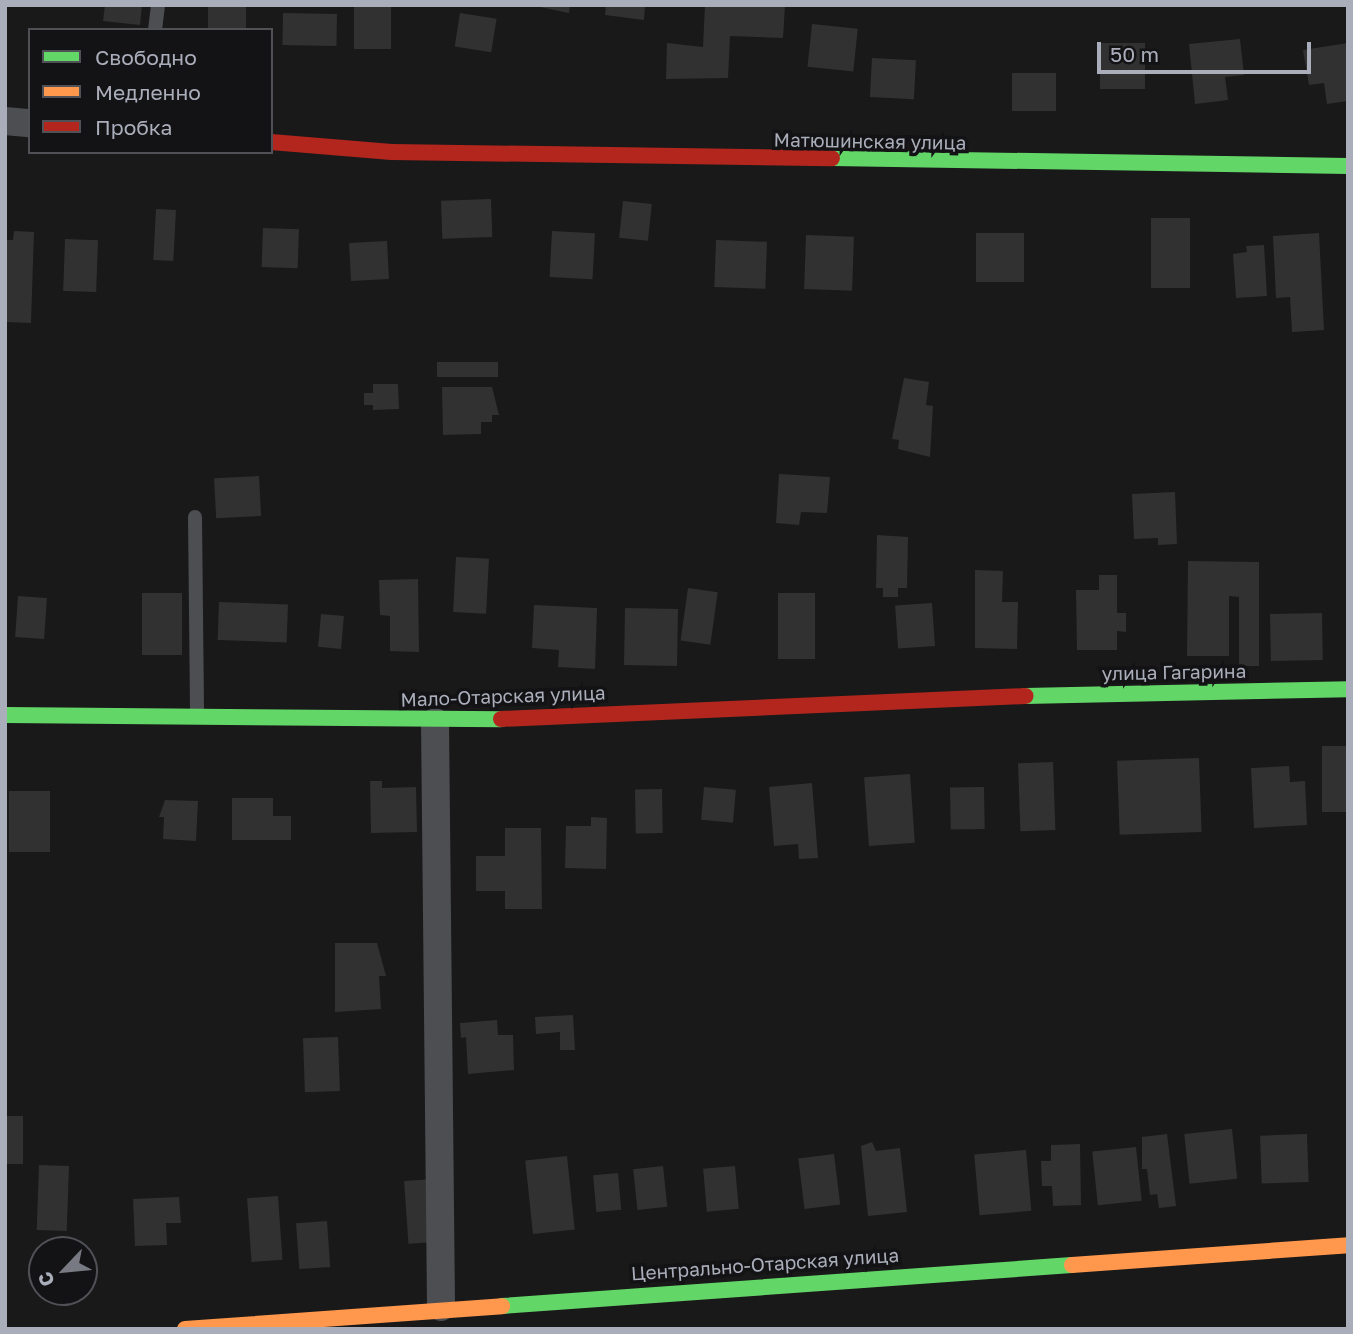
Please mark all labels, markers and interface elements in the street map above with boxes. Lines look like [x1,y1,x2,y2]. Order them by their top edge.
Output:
legend [28,28,273,154]
scale bar [1101,28,1314,72]
text: 50 m [1110,41,1159,67]
text: Свободно [95,44,197,70]
text: Медленно [95,79,201,105]
text: Пробка [95,114,173,140]
street label: Матюшинская улица [774,128,966,154]
street label: улица Гагарина [1102,659,1246,685]
street label: Мало-Отарская улица [400,681,606,711]
north arrow [28,1236,98,1306]
street label: Центрально-Отарская улица [630,1243,900,1285]
text: С [32,1268,59,1291]

